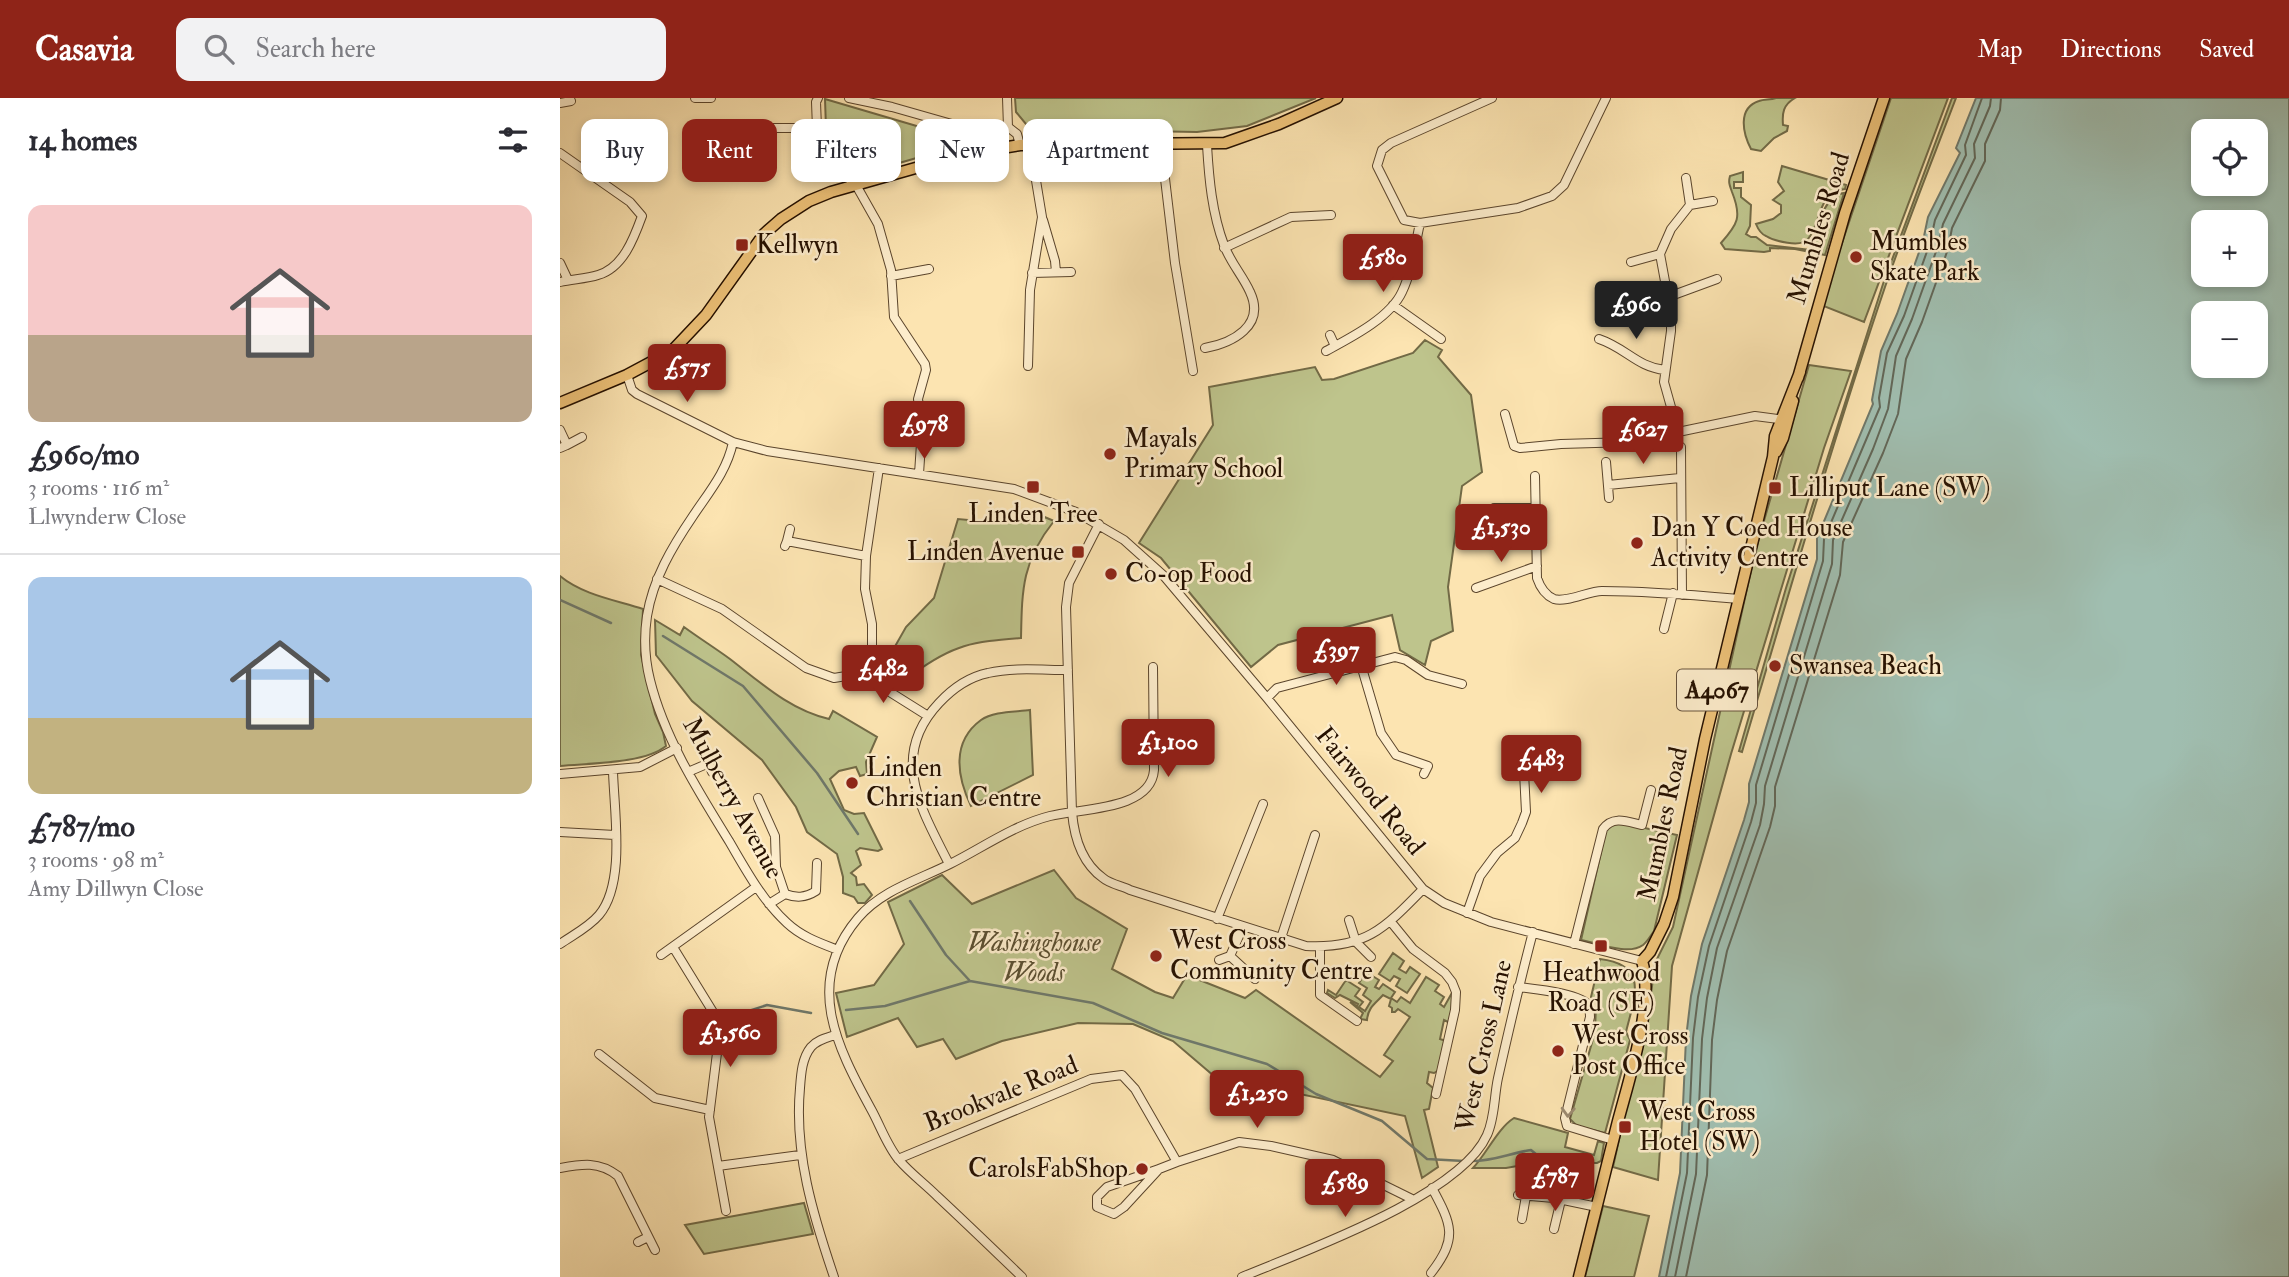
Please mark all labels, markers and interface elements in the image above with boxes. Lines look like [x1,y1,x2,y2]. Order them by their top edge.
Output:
search box [176,18,666,81]
text: Casavia [35,29,134,70]
icon: search [200,30,238,68]
text: Search here [256,33,376,65]
text: Map [1977,34,2022,65]
text: Directions [2060,34,2161,65]
text: Saved [2199,34,2254,65]
chip: Buy [581,119,668,182]
chip: Rent [682,119,777,182]
chip: Filters [791,119,901,182]
chip: New [915,119,1009,182]
chip: Apartment [1023,119,1173,182]
map controls [2191,119,2268,378]
button: locate [2191,119,2268,196]
icon: filters [494,121,532,159]
text: 14 homes [28,122,137,159]
street label: Mumbles Road [1781,148,1857,308]
button: + [2191,210,2268,287]
place label: Mumbles Skate Park [1870,226,1980,288]
place label: Kellwyn [756,229,839,261]
pin: £580 [1342,234,1424,294]
marker: Kellwyn [734,237,750,253]
text: £580 [1359,242,1407,271]
marker: Mumbles Skate Park [1848,249,1864,265]
icon: home [217,250,343,376]
pin: £960 [1595,282,1677,341]
text: £960 [1611,289,1661,318]
button: − [2191,301,2268,378]
pin: £575 [646,344,728,404]
text: £575 [664,352,710,381]
pin: £978 [883,402,965,461]
pin: £627 [1602,406,1684,466]
text: £978 [900,409,948,438]
text: £627 [1618,414,1668,443]
place label: Mayals Primary School [1124,423,1284,485]
text: £960/mo [28,436,139,473]
marker: Mayals Primary School [1102,446,1118,462]
place label: Lilliput Lane (SW) [1789,472,1991,505]
text: 3 rooms · 116 m² [28,473,169,502]
marker: Linden Tree [1025,479,1041,495]
marker: Lilliput Lane (SW) [1767,480,1783,496]
place label: Linden Tree [968,498,1098,530]
text: Llwynderw Close [28,502,186,531]
pin: £1,530 [1444,504,1558,564]
text: £1,530 [1471,512,1531,541]
place label: Dan Y Coed House Activity Centre [1650,512,1853,574]
marker: Dan Y Coed House Activity Centre [1629,535,1645,551]
place label: Linden Avenue [907,536,1064,568]
marker: Linden Avenue [1070,544,1086,560]
place label: Co-op Food [1125,558,1252,591]
marker: Co-op Food [1103,566,1119,582]
icon: home [217,622,343,748]
pin: £397 [1295,628,1377,687]
text: £397 [1313,635,1359,664]
pin: £482 [842,646,924,705]
place label: Swansea Beach [1789,650,1942,682]
text: £482 [858,653,908,682]
marker: Swansea Beach [1767,658,1783,674]
road number: A4067 [1677,670,1757,710]
street label: Mulberry Avenue [675,712,791,885]
pin: £1,100 [1111,720,1225,779]
street label: Fairwood Road [1308,720,1432,862]
text: £1,100 [1138,727,1198,756]
pin: £483 [1500,736,1582,795]
text: £483 [1517,743,1565,772]
street label: Mumbles Road [1631,744,1695,904]
place label: Linden Christian Centre [866,752,1041,814]
marker: Linden Christian Centre [844,775,860,791]
text: £787/mo [28,808,135,845]
text: 3 rooms · 98 m² [28,845,164,874]
text: Amy Dillwyn Close [28,874,204,903]
place label: West Cross Community Centre [1169,925,1373,987]
park label: Washinghouse Woods [967,927,1101,989]
marker: Heathwood Road (SE) [1593,938,1609,954]
marker: West Cross Community Centre [1148,948,1164,964]
street label: West Cross Lane [1448,957,1519,1136]
place label: Heathwood Road (SE) [1542,957,1660,1019]
pin: £1,560 [673,1010,787,1069]
text: £1,560 [699,1017,761,1046]
place label: West Cross Post Office [1571,1020,1689,1082]
marker: West Cross Post Office [1550,1043,1566,1059]
street label: Brookvale Road [919,1049,1083,1139]
pin: £1,250 [1200,1070,1314,1130]
text: £1,250 [1226,1078,1288,1107]
place label: West Cross Hotel (SW) [1638,1096,1760,1158]
one-way arrow [1560,1107,1575,1118]
marker: West Cross Hotel (SW) [1617,1119,1633,1135]
place label: CarolsFabShop [968,1153,1128,1186]
pin: £787 [1514,1154,1596,1213]
pin: £589 [1304,1160,1386,1219]
marker: CarolsFabShop [1134,1161,1150,1177]
text: £787 [1531,1161,1579,1190]
text: £589 [1321,1167,1369,1196]

